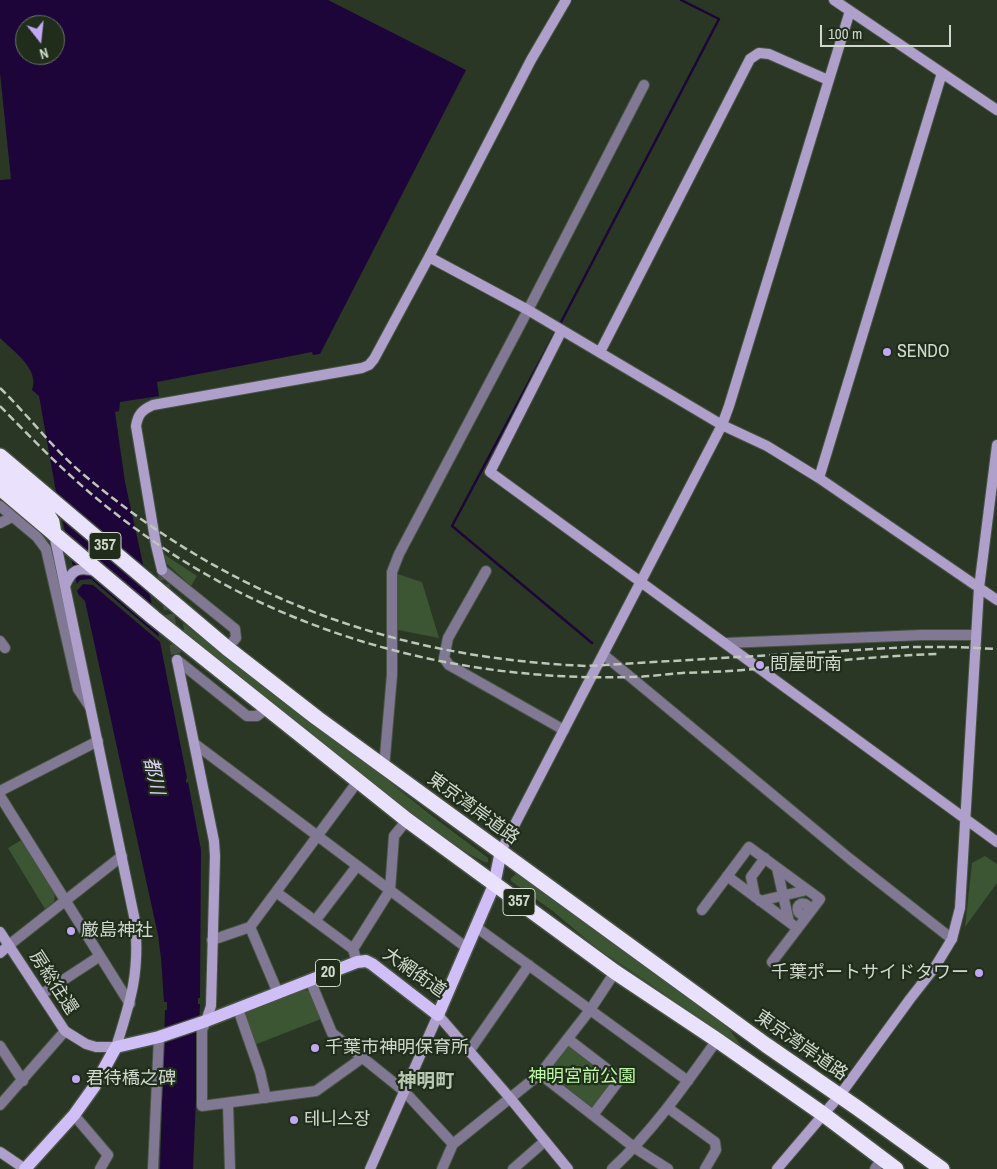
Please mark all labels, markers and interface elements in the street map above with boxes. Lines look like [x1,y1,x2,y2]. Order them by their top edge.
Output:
north arrow [15,15,65,65]
scale bar [822,15,953,47]
text: 100 m [828,23,862,44]
text: N [37,44,50,63]
place label: SENDO [897,341,949,363]
marker: SENDO [881,346,893,358]
road number: 357 [89,532,121,560]
place label: 問屋町南 [770,654,842,676]
marker: 問屋町南 [754,659,766,671]
water label: 都川 [138,755,168,797]
street label: 東京湾岸道路 [423,769,523,849]
road number: 357 [503,889,535,916]
place label: 厳島神社 [81,920,153,942]
marker: 厳島神社 [65,925,77,937]
street label: 大網街道 [378,944,450,1002]
street label: 房総往還 [24,947,82,1019]
road number: 20 [316,960,340,986]
place label: 千葉ポートサイドタワー [771,962,969,984]
marker: 千葉ポートサイドタワー [973,967,985,979]
street label: 東京湾岸道路 [751,1006,851,1086]
place label: 千葉市神明保育所 [325,1037,469,1059]
marker: 千葉市神明保育所 [309,1042,321,1054]
park label: 神明宮前公園 [528,1066,636,1088]
place label: 君待橋之碑 [86,1068,176,1090]
district label: 神明町 [398,1071,454,1093]
marker: 君待橋之碑 [70,1073,82,1085]
place label: 테니스장 [304,1109,370,1131]
marker: 테니스장 [288,1114,300,1126]

